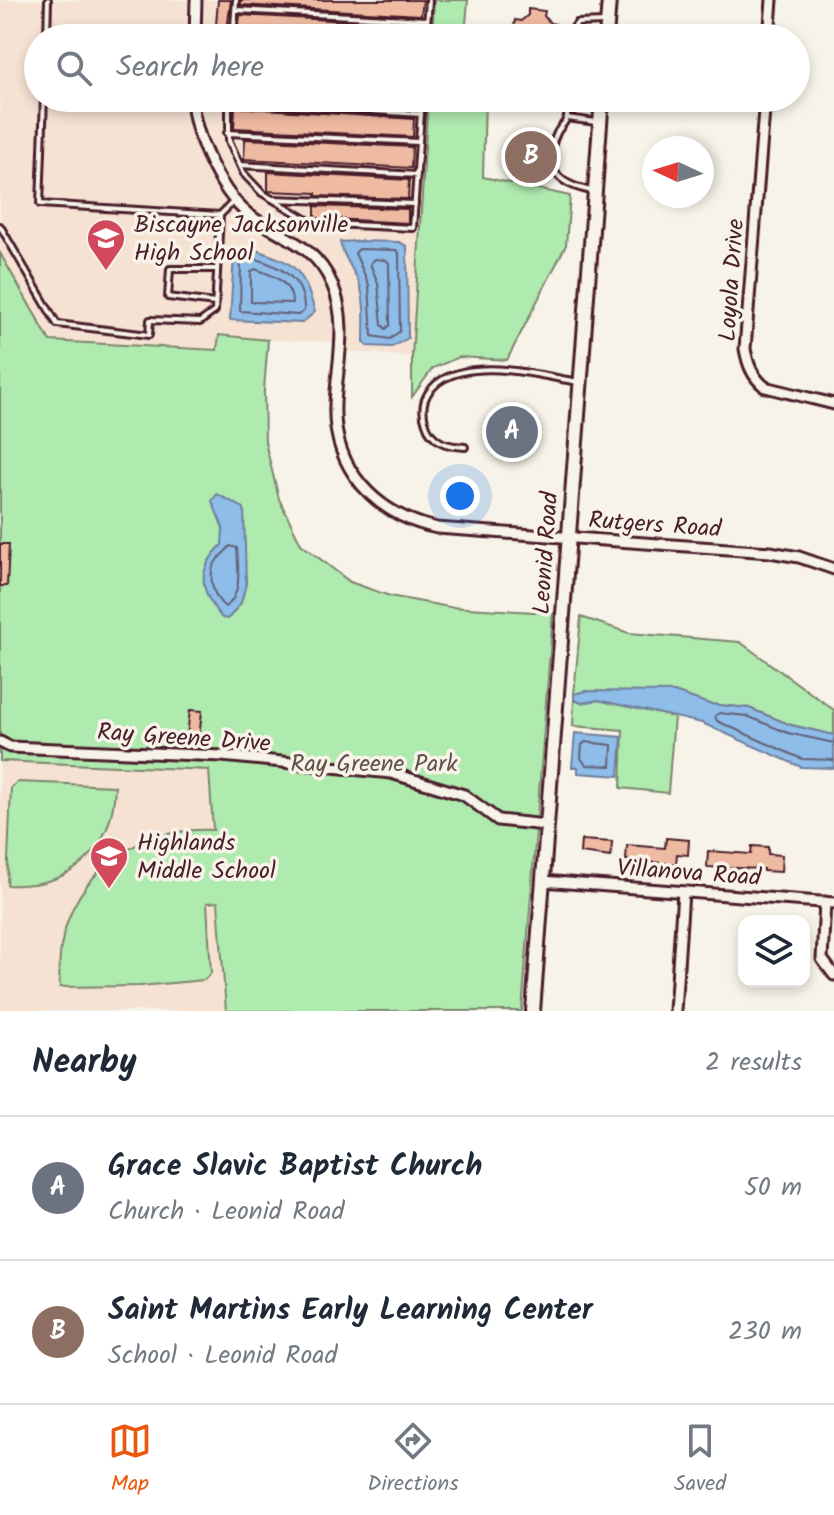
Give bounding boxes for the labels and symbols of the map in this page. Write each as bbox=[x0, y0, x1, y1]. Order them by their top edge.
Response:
pin: B bbox=[505, 127, 557, 187]
north arrow bbox=[642, 136, 714, 208]
place label: Biscayne Jacksonville High School bbox=[134, 206, 349, 273]
school or university icon: Biscayne Jacksonville High School bbox=[85, 217, 127, 272]
street label: Loyola Drive bbox=[709, 217, 756, 343]
pin: A bbox=[486, 402, 538, 462]
your location bbox=[440, 476, 480, 516]
street label: Leonid Road bbox=[523, 489, 570, 616]
street label: Rutgers Road bbox=[587, 501, 724, 550]
street label: Ray Greene Drive bbox=[96, 713, 272, 764]
park label: Ray Greene Park bbox=[290, 745, 458, 784]
place label: Highlands Middle School bbox=[137, 824, 276, 891]
school or university icon: Highlands Middle School bbox=[88, 835, 130, 890]
street label: Villanova Road bbox=[616, 849, 763, 898]

